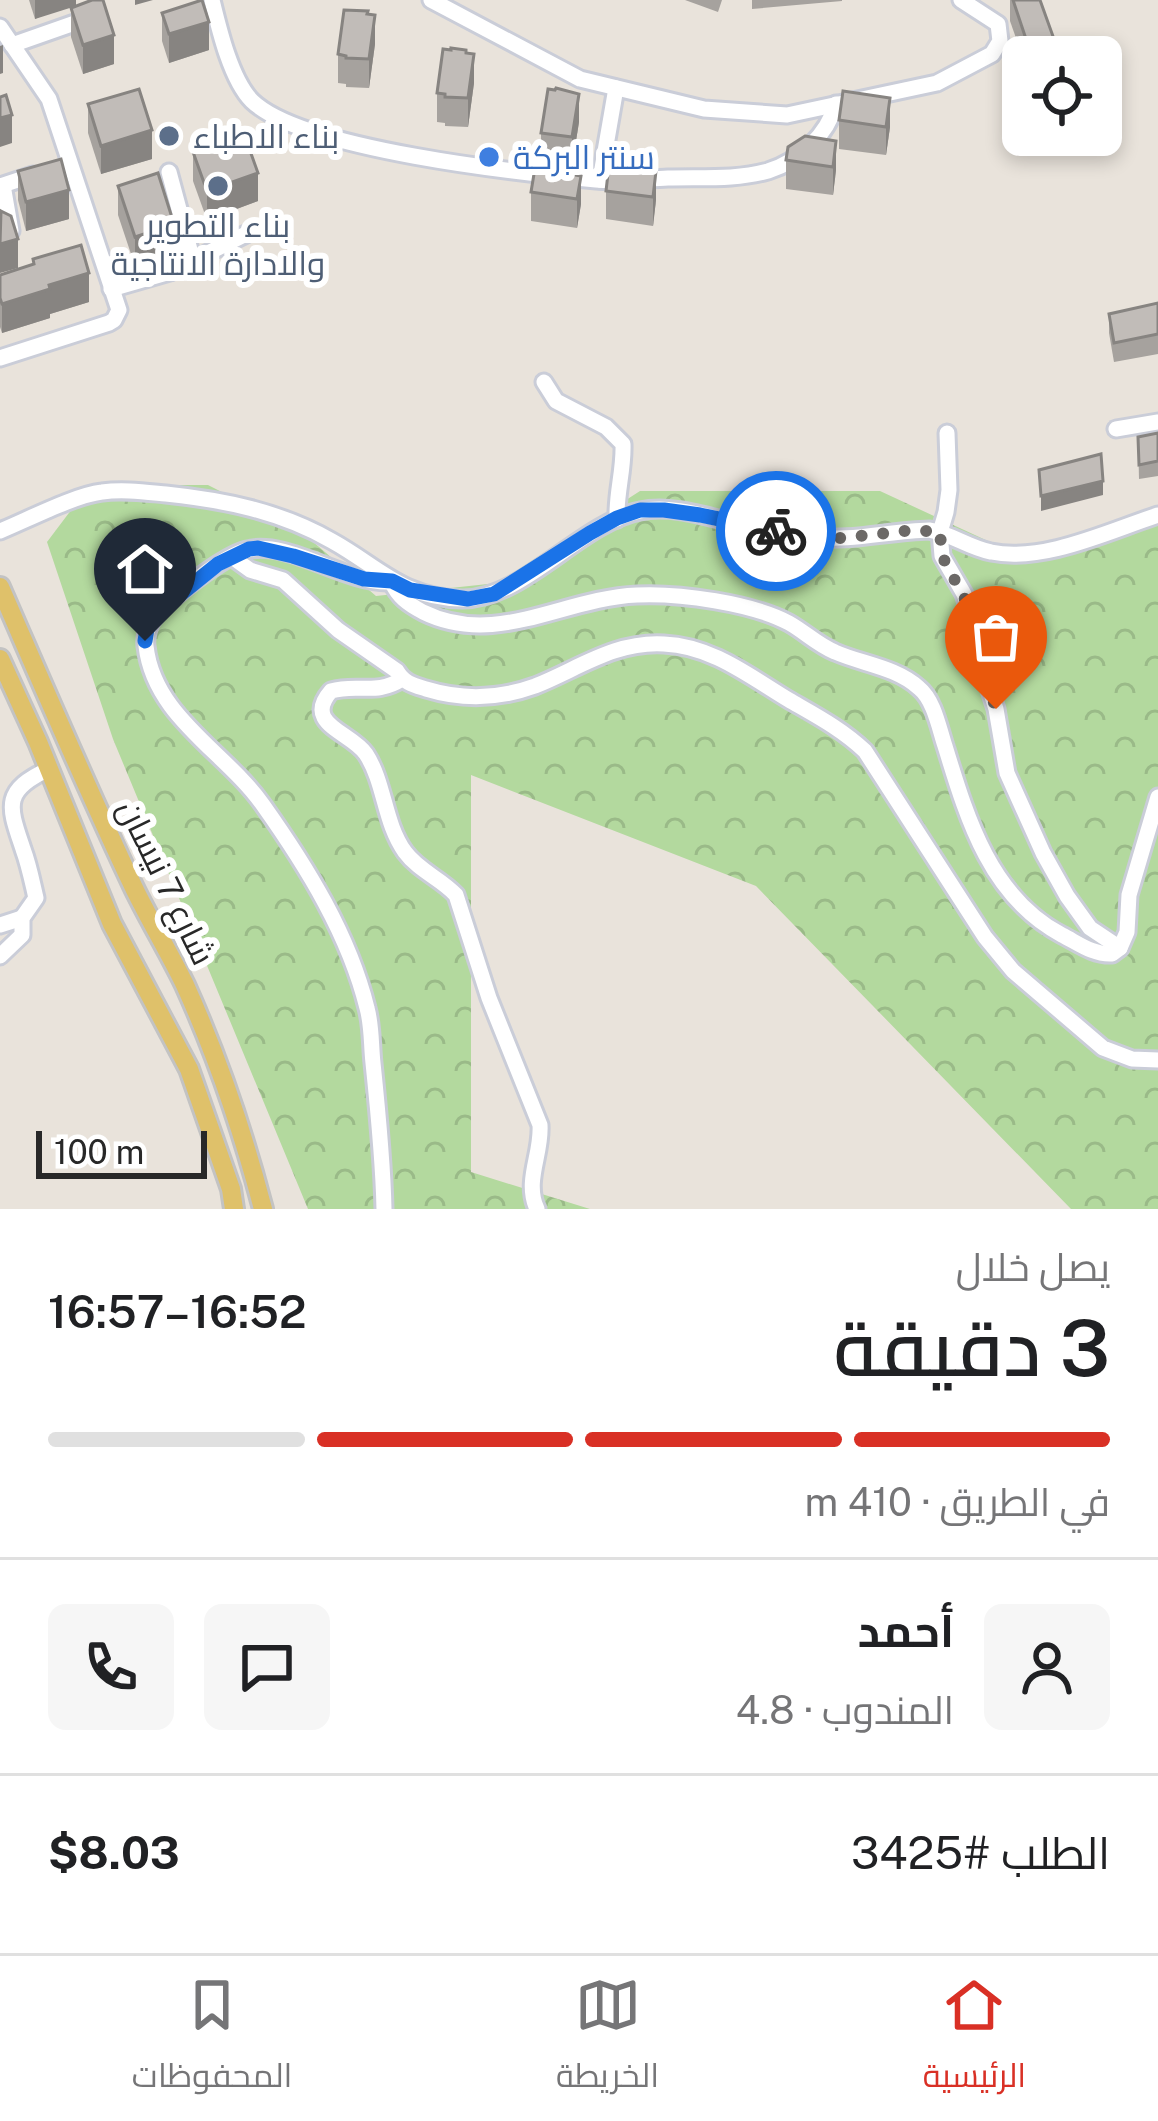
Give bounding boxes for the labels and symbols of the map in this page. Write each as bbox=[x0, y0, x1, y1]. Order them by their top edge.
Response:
place label: بناء الاطباء bbox=[193, 117, 339, 155]
marker: بناء الاطباء bbox=[156, 123, 182, 149]
place label: سنتر البركة bbox=[513, 138, 655, 177]
marker: سنتر البركة bbox=[476, 144, 502, 170]
marker: بناء التطوير والادارة الانتاجية bbox=[205, 173, 231, 199]
place label: بناء التطوير والادارة الانتاجية bbox=[111, 206, 325, 283]
courier bbox=[716, 471, 836, 591]
pin bbox=[94, 518, 196, 641]
pin bbox=[945, 586, 1047, 709]
street label: شارع 7 نيسان bbox=[107, 793, 223, 972]
scale bar bbox=[36, 1125, 207, 1178]

